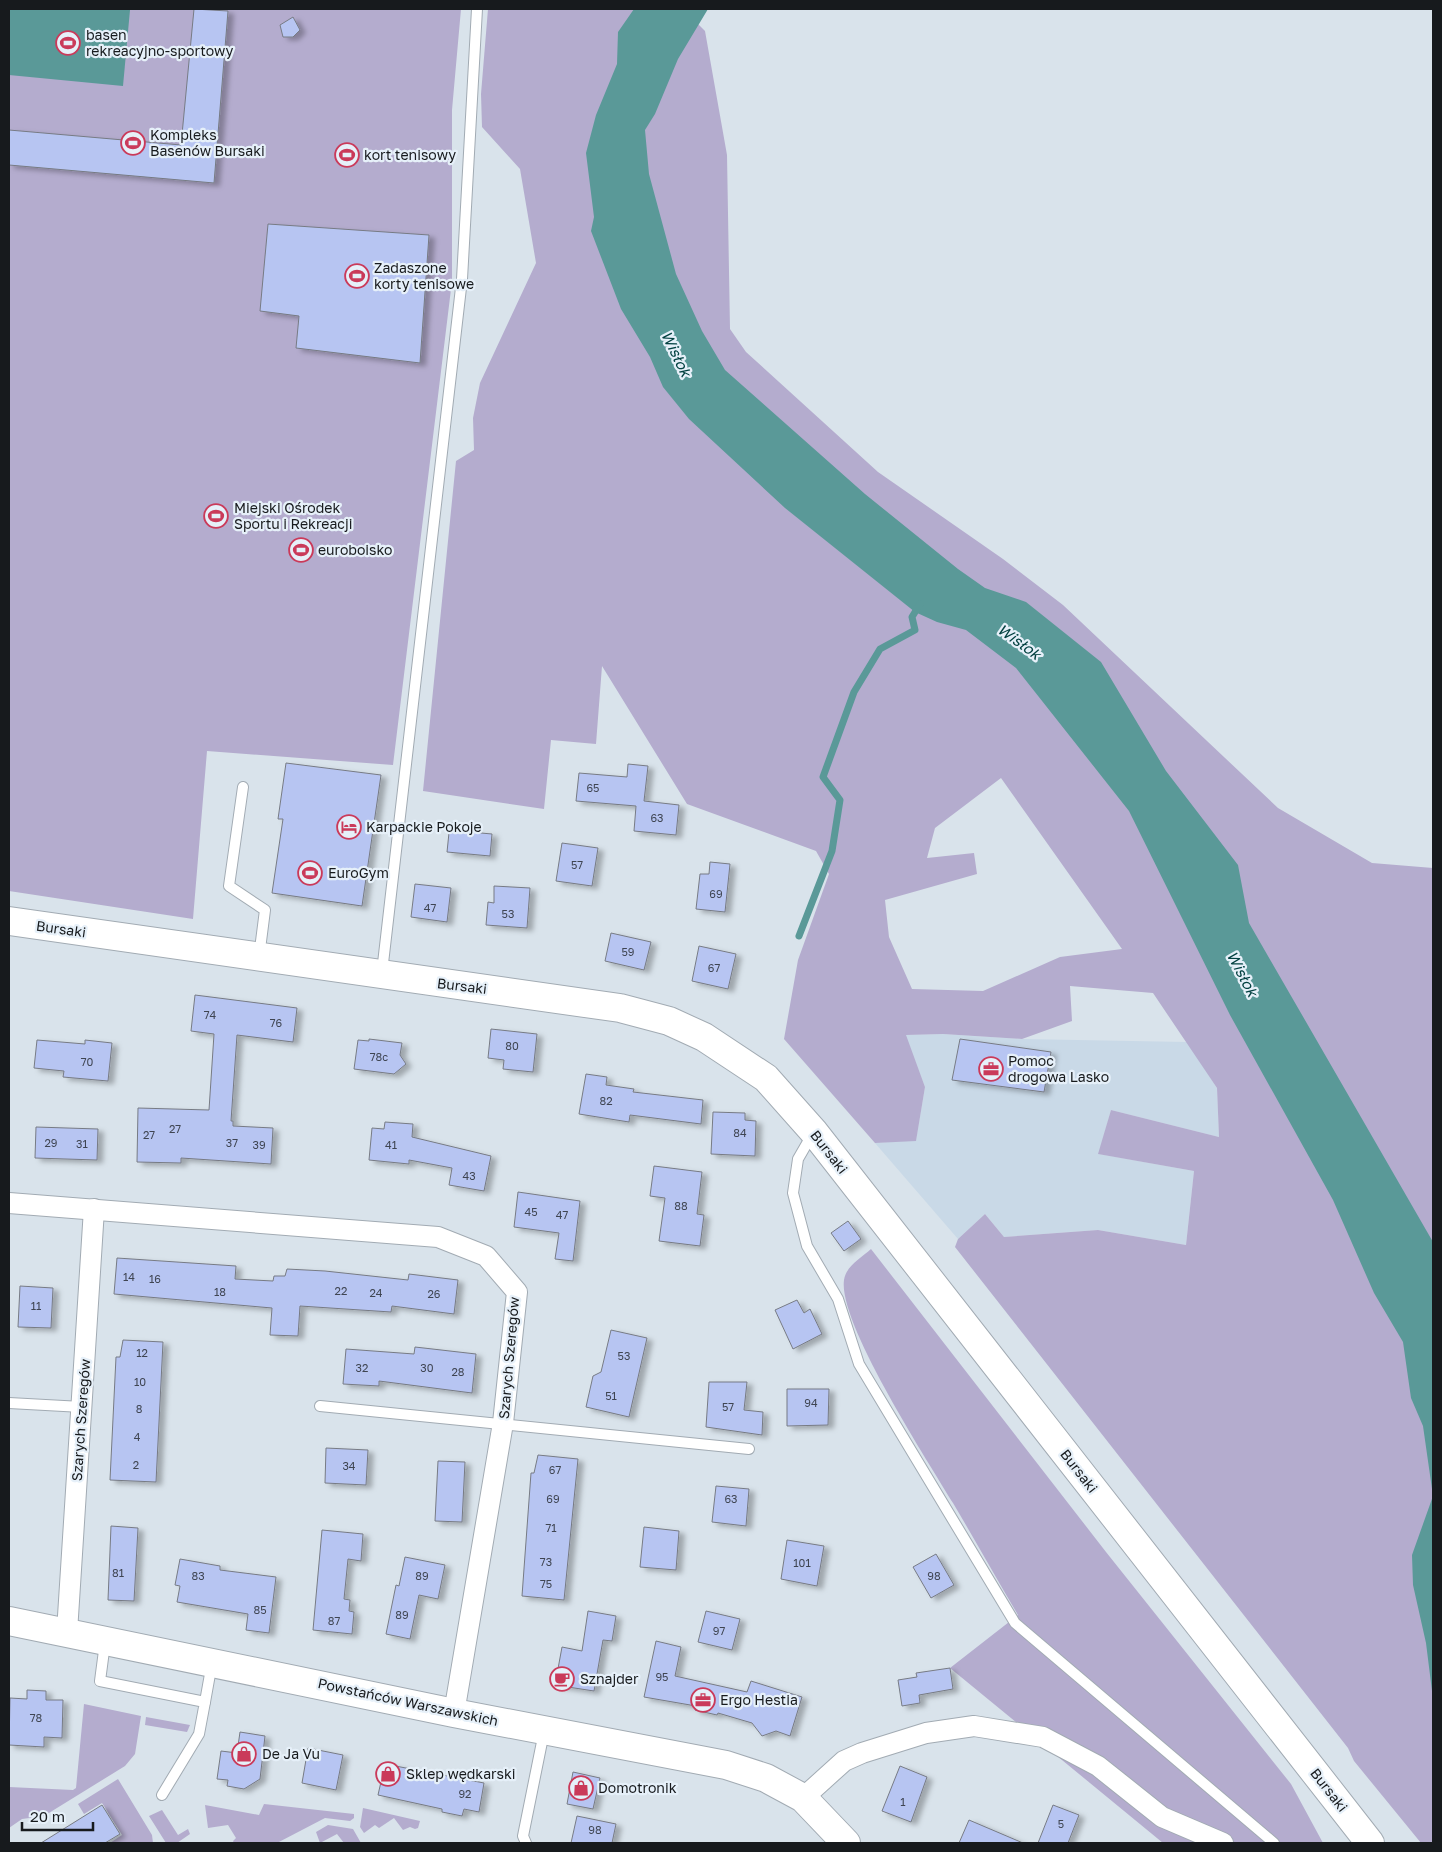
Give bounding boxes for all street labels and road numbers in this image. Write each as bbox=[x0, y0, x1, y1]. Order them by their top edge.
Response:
street label: Bursaki bbox=[35, 917, 87, 940]
street label: Bursaki bbox=[436, 974, 488, 997]
street label: Bursaki bbox=[807, 1127, 852, 1177]
street label: Szarych Szeregów bbox=[495, 1296, 522, 1420]
street label: Szarych Szeregów bbox=[68, 1358, 93, 1482]
street label: Bursaki bbox=[1057, 1446, 1102, 1496]
street label: Powstańców Warszawskich bbox=[316, 1674, 500, 1729]
street label: Bursaki bbox=[1307, 1765, 1352, 1815]

